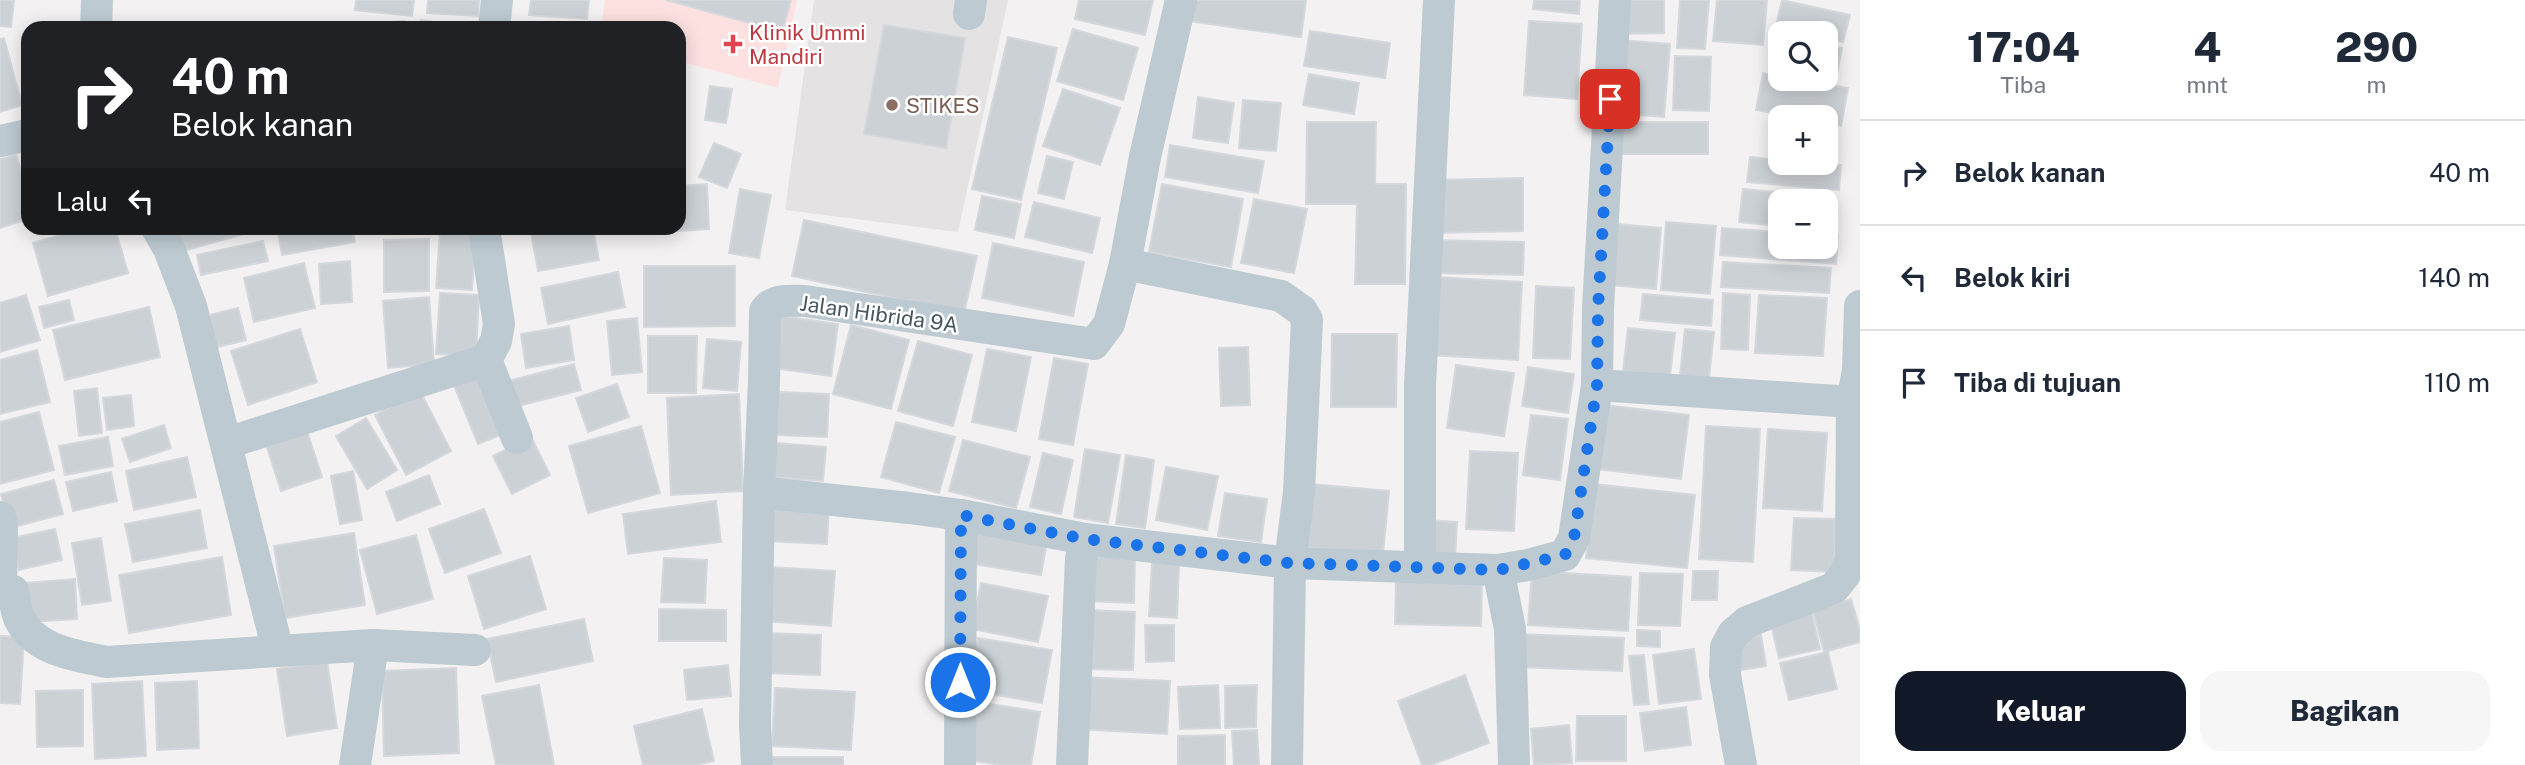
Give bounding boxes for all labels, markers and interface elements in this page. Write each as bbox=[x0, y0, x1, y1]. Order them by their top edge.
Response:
place label: Klinik Ummi Mandiri bbox=[749, 20, 866, 69]
map controls bbox=[1768, 21, 1838, 259]
button: search bbox=[1768, 21, 1838, 91]
text: 17:04 bbox=[1967, 22, 2080, 71]
text: 4 bbox=[2193, 22, 2221, 71]
text: 290 bbox=[2335, 22, 2418, 71]
marker: Klinik Ummi Mandiri bbox=[723, 34, 743, 54]
text: 40 m bbox=[171, 47, 290, 105]
icon: right bbox=[56, 49, 147, 140]
pin bbox=[1580, 69, 1640, 129]
text: Tiba bbox=[2000, 71, 2046, 98]
text: mnt bbox=[2187, 71, 2228, 98]
text: m bbox=[2367, 71, 2387, 98]
icon: arrive bbox=[1591, 80, 1629, 118]
place label: STIKES bbox=[906, 93, 980, 118]
marker: STIKES bbox=[884, 97, 900, 113]
button: + bbox=[1768, 105, 1838, 175]
text: Belok kanan bbox=[171, 106, 353, 143]
icon: right bbox=[1895, 154, 1933, 192]
text: Belok kanan bbox=[1954, 157, 2105, 188]
text: 40 m bbox=[2429, 157, 2490, 188]
icon: left bbox=[122, 182, 160, 220]
text: Lalu bbox=[56, 186, 108, 217]
button: − bbox=[1768, 189, 1838, 259]
icon: left bbox=[1895, 259, 1933, 297]
text: Belok kiri bbox=[1954, 262, 2070, 293]
text: 140 m bbox=[2418, 262, 2490, 293]
street label: Jalan Hibrida 9A bbox=[798, 291, 960, 337]
icon: arrive bbox=[1895, 364, 1933, 402]
text: Tiba di tujuan bbox=[1954, 367, 2121, 398]
text: 110 m bbox=[2424, 367, 2490, 398]
position arrow bbox=[923, 645, 997, 719]
button: Keluar bbox=[1895, 671, 2186, 751]
button: Bagikan bbox=[2200, 671, 2490, 751]

